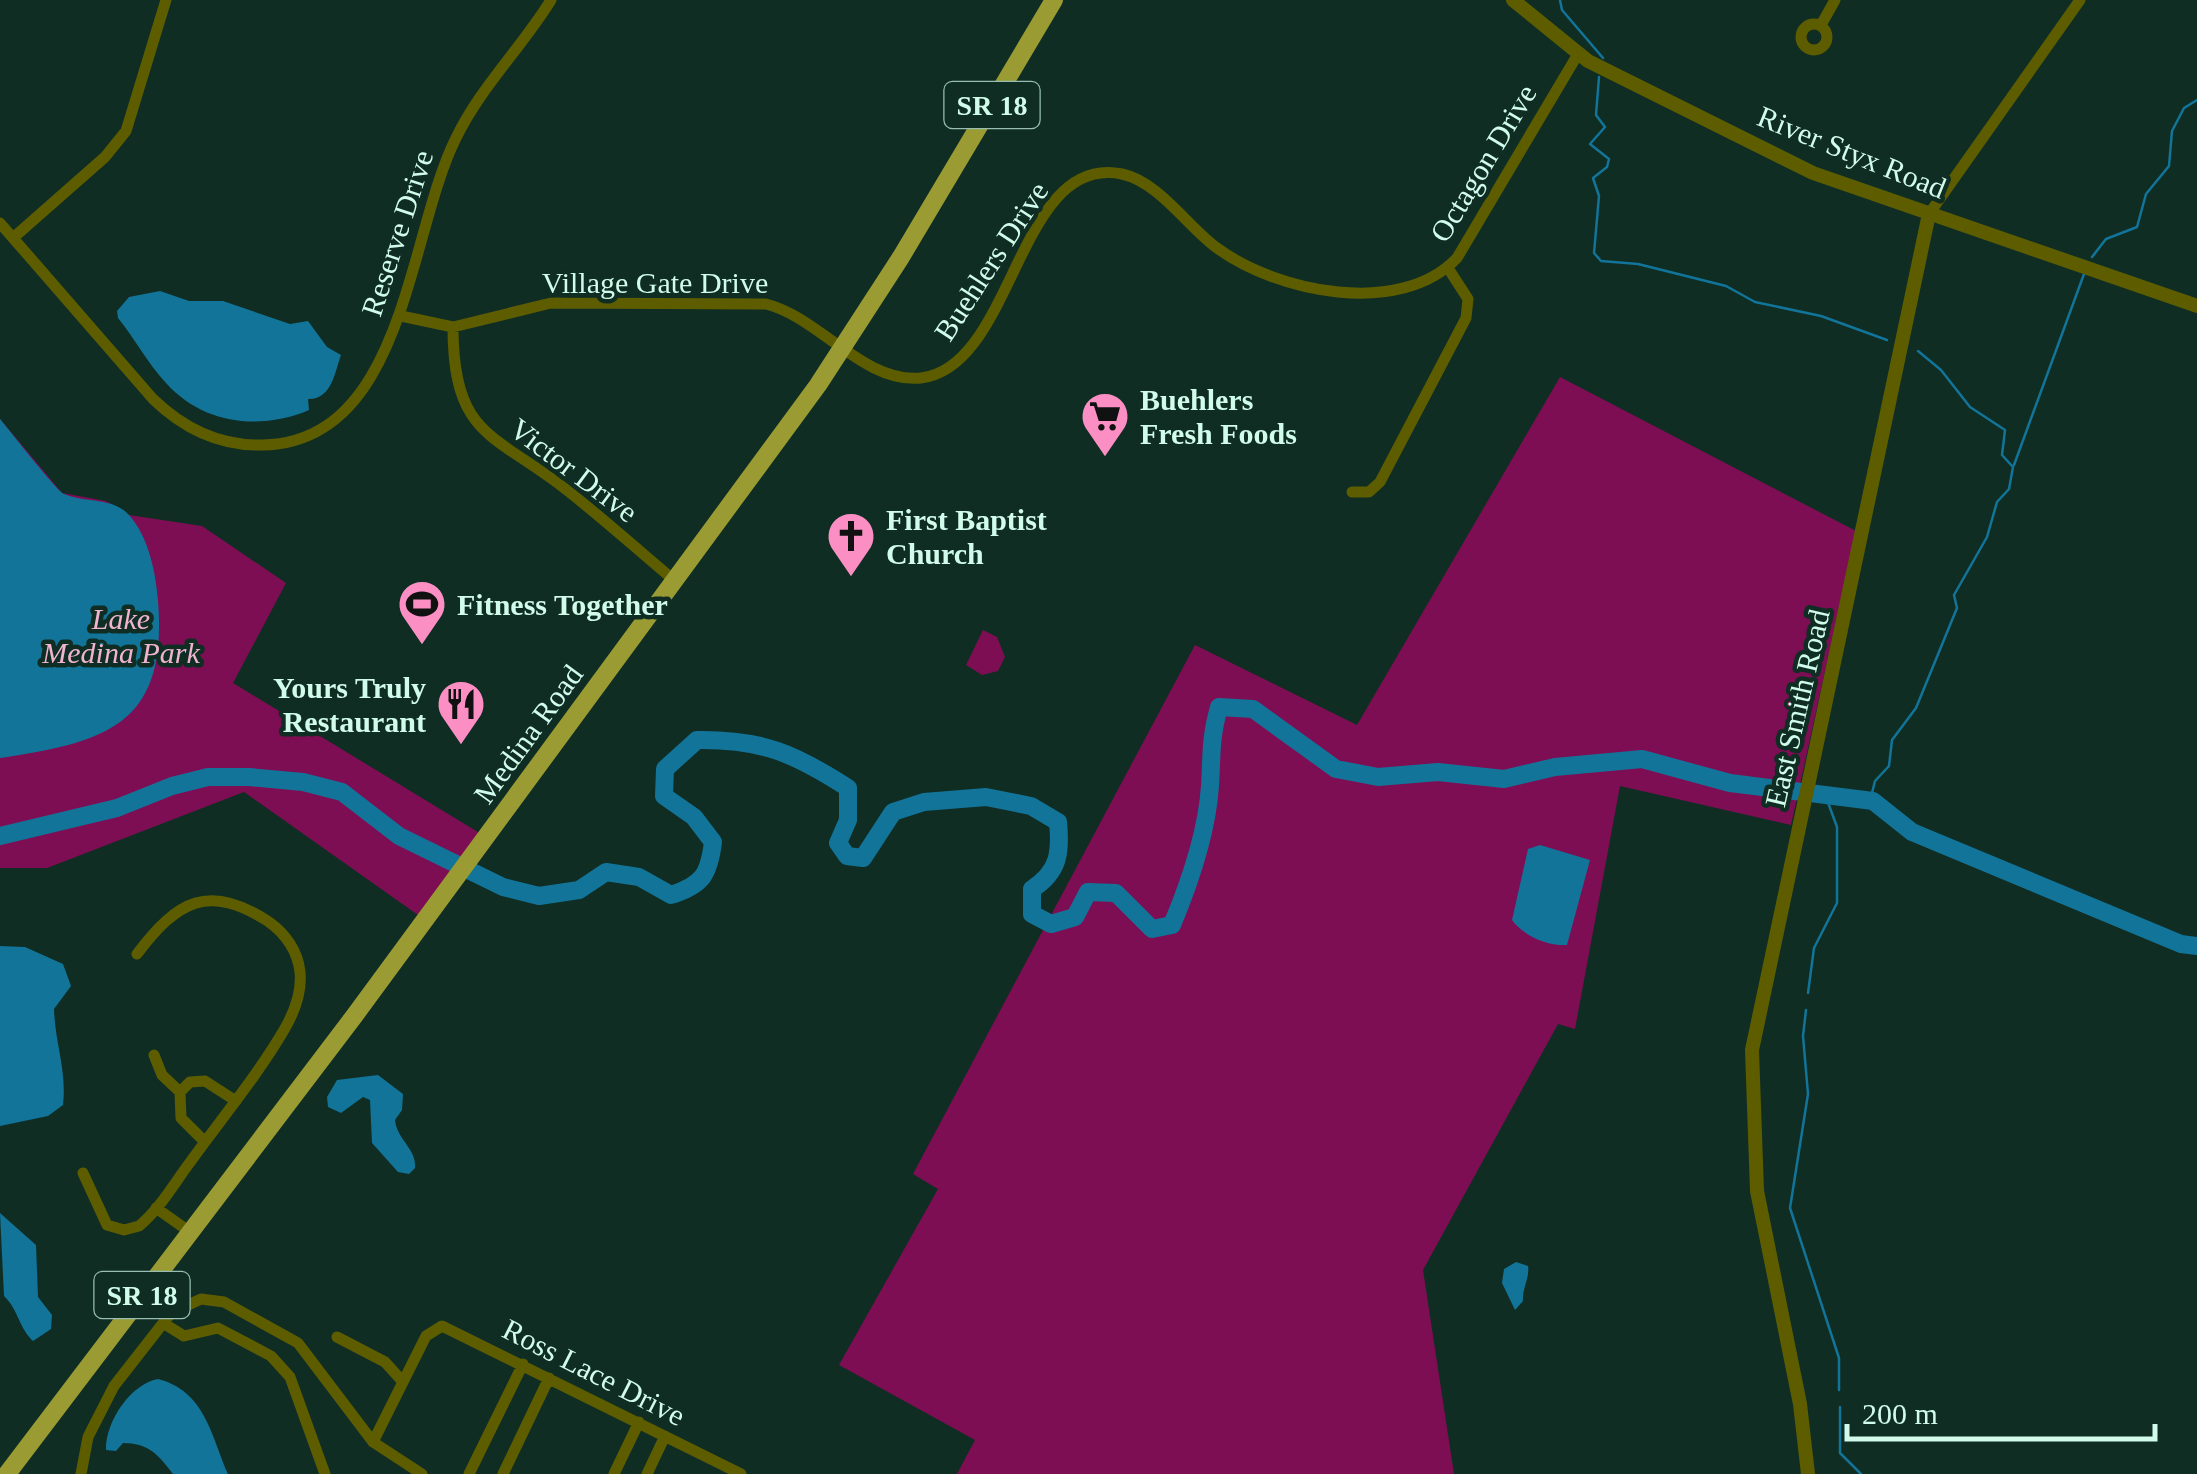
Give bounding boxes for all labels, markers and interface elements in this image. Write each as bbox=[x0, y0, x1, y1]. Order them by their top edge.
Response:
street label: Octagon Drive bbox=[1423, 78, 1543, 248]
road number: SR 18 bbox=[944, 82, 1040, 128]
street label: River Styx Road bbox=[1753, 99, 1951, 205]
street label: Reserve Drive bbox=[355, 146, 439, 320]
street label: Buehlers Drive bbox=[927, 176, 1055, 346]
street label: Village Gate Drive bbox=[542, 266, 768, 299]
place label: Buehlers Fresh Foods bbox=[1140, 383, 1297, 450]
supermarket icon: Buehlers Fresh Foods bbox=[1079, 390, 1131, 458]
street label: Victor Drive bbox=[504, 411, 644, 529]
place label: First Baptist Church bbox=[886, 503, 1047, 570]
church icon: First Baptist Church bbox=[825, 510, 877, 578]
sports icon: Fitness Together bbox=[396, 578, 448, 646]
place label: Fitness Together bbox=[457, 588, 668, 621]
park label: Lake Medina Park bbox=[41, 602, 200, 669]
street label: East Smith Road bbox=[1758, 606, 1836, 810]
street label: Medina Road bbox=[467, 659, 589, 809]
place label: Yours Truly Restaurant bbox=[273, 671, 426, 738]
restaurant icon: Yours Truly Restaurant bbox=[435, 678, 487, 746]
road number: SR 18 bbox=[94, 1272, 190, 1318]
street label: Ross Lace Drive bbox=[497, 1312, 691, 1432]
scale bar bbox=[1847, 1379, 2154, 1441]
text: 200 m bbox=[1862, 1397, 1938, 1430]

